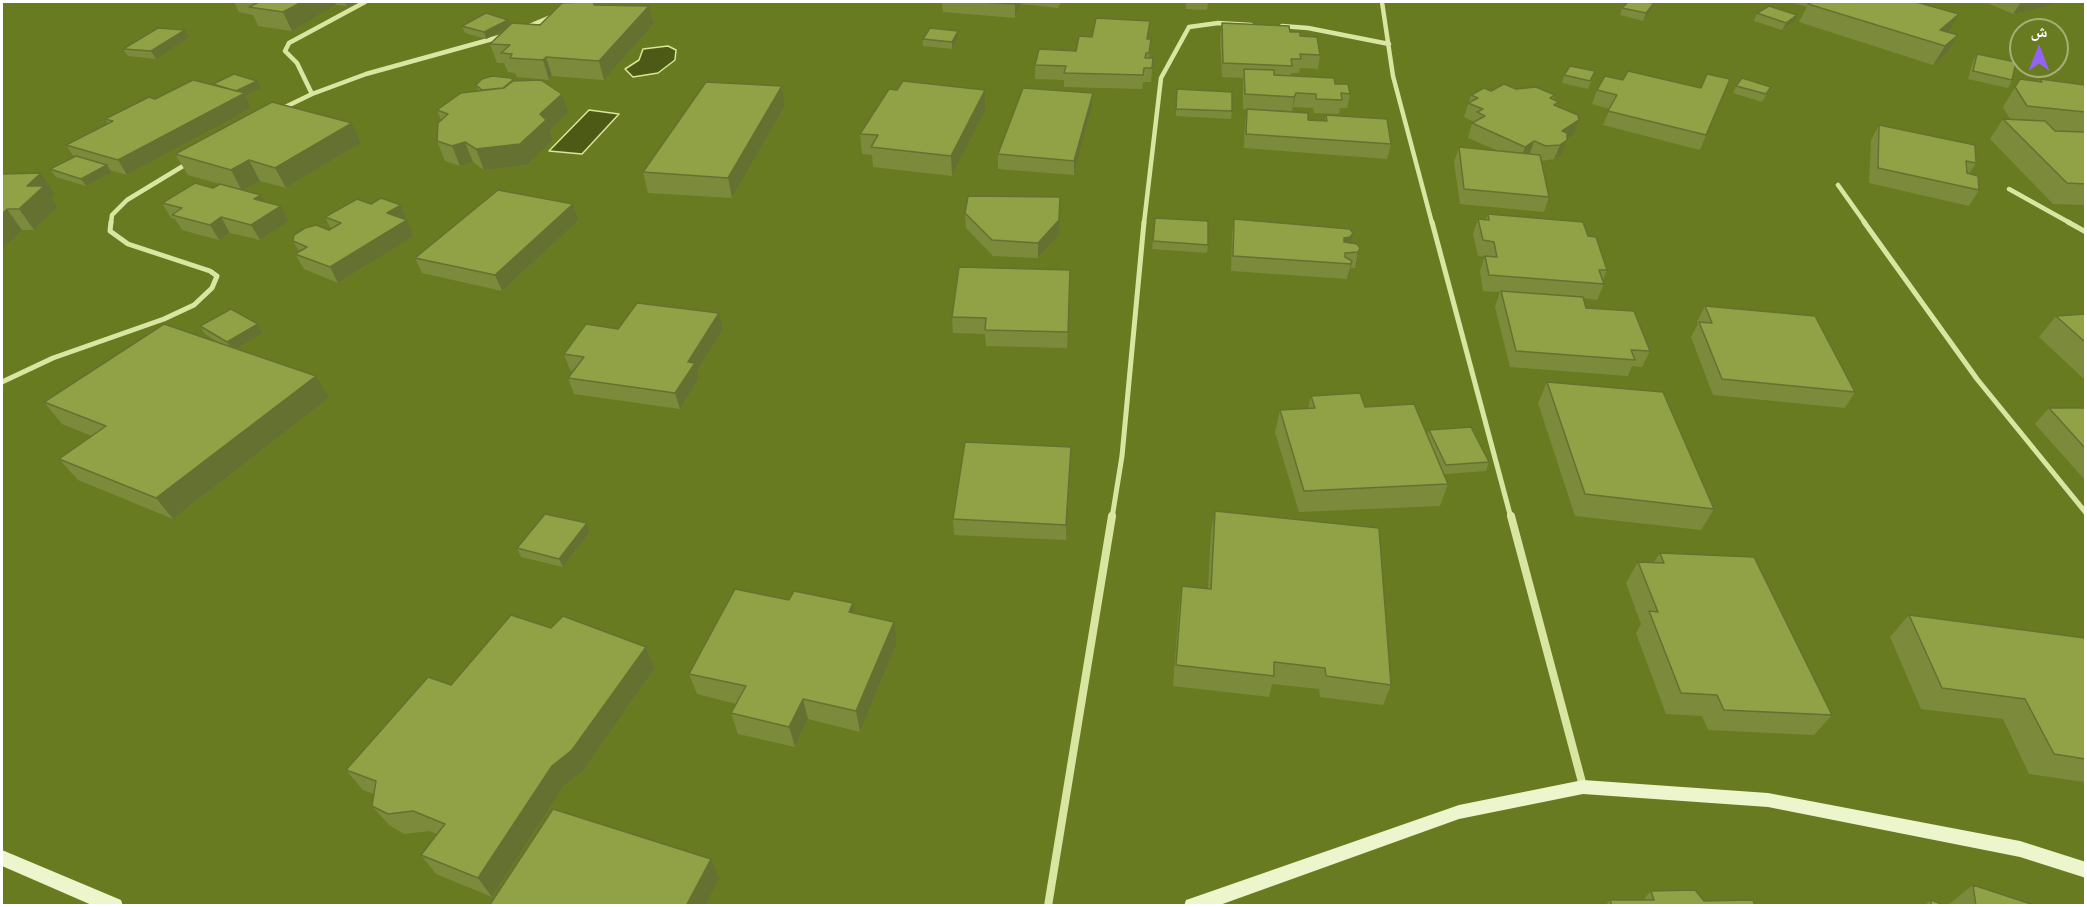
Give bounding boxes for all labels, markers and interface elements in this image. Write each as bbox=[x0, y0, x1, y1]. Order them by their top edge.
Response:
north arrow bbox=[2009, 18, 2069, 78]
text: ش bbox=[2031, 24, 2047, 40]

